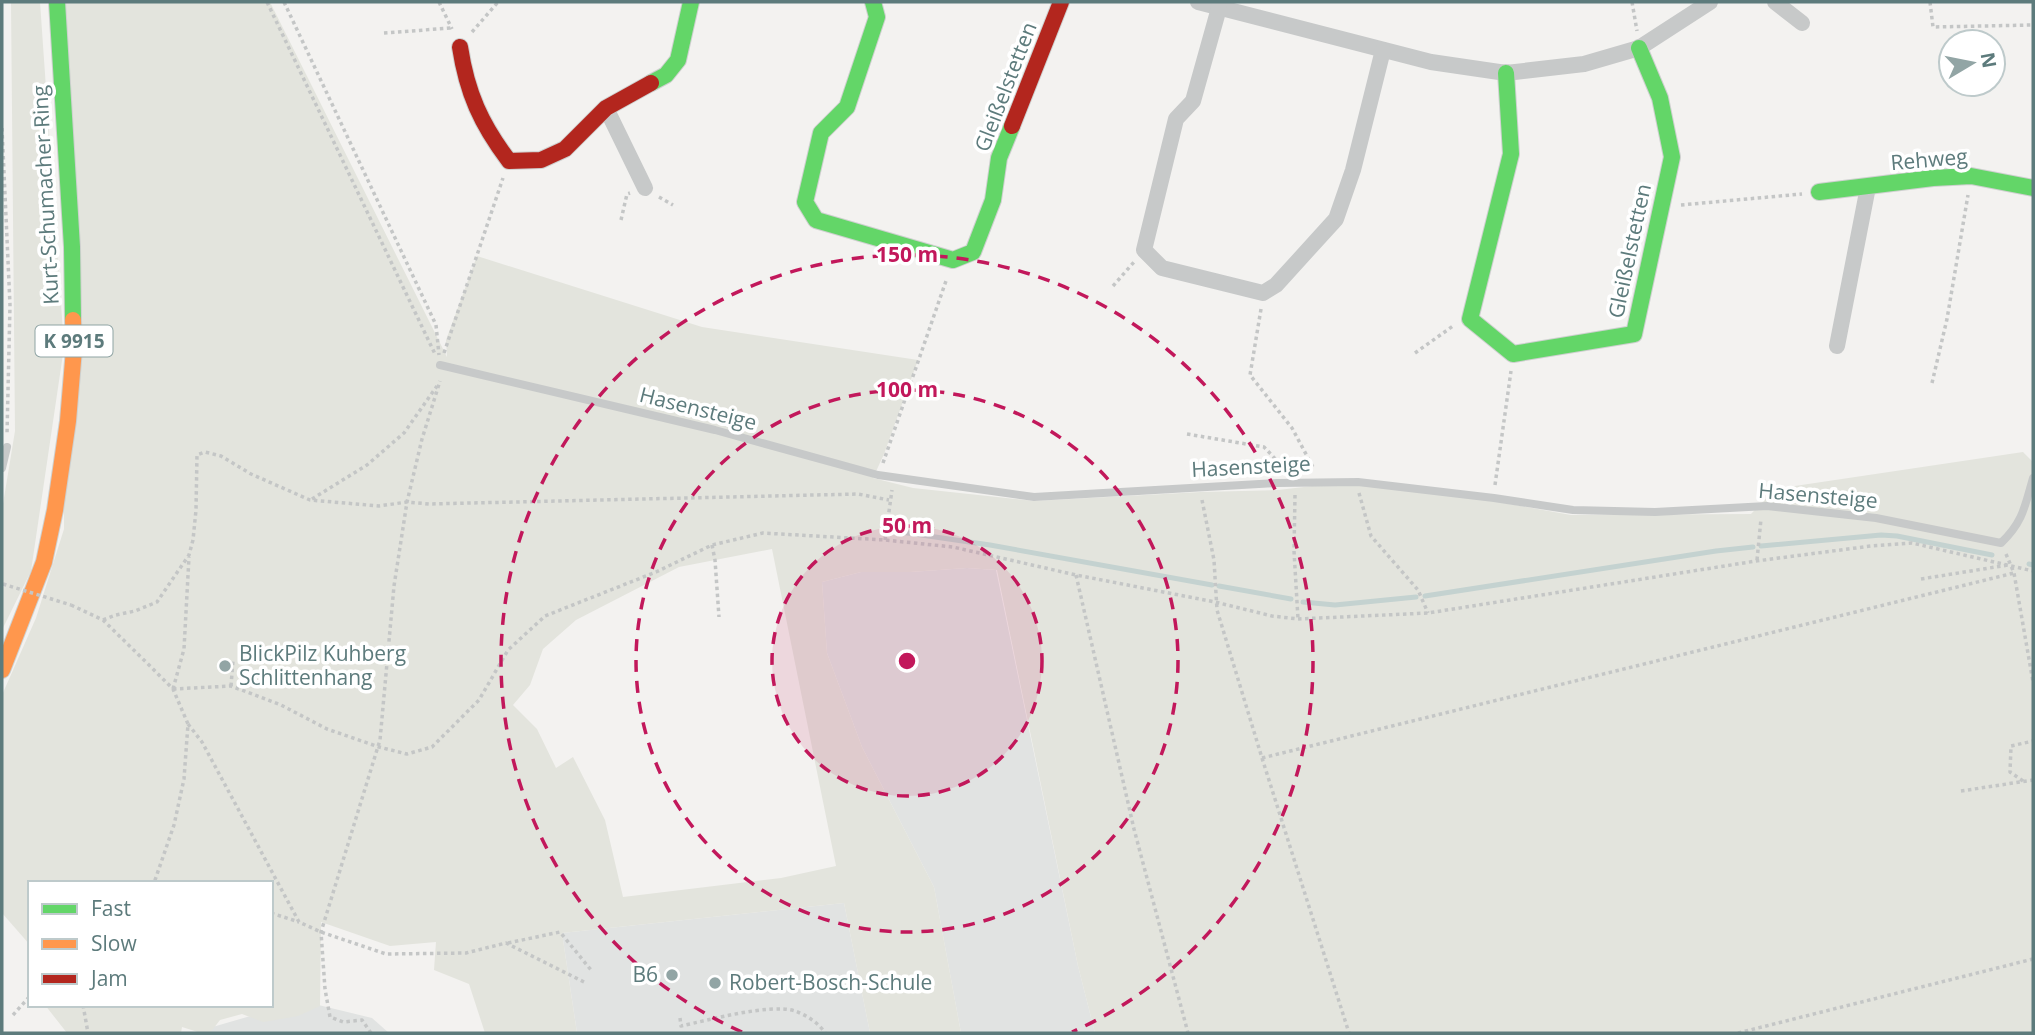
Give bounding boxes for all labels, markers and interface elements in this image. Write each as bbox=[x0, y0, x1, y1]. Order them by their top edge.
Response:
street label: Gleißelstetten bbox=[967, 18, 1043, 155]
north arrow bbox=[1937, 28, 2007, 98]
text: N bbox=[1975, 50, 2003, 70]
street label: Kurt-Schumacher-Ring bbox=[25, 85, 65, 305]
street label: Rehweg bbox=[1889, 142, 1969, 176]
street label: Gleißelstetten bbox=[1601, 181, 1657, 321]
text: 150 m bbox=[876, 240, 938, 268]
road number: K 9915 bbox=[36, 326, 112, 356]
text: 100 m bbox=[876, 375, 938, 403]
street label: Hasensteige bbox=[637, 380, 760, 436]
street label: Hasensteige bbox=[1190, 449, 1311, 483]
street label: Hasensteige bbox=[1757, 476, 1879, 514]
text: 50 m bbox=[882, 511, 932, 539]
place label: BlickPilz Kuhberg Schlittenhang bbox=[239, 639, 406, 691]
centre of rings bbox=[895, 649, 919, 673]
marker: BlickPilz Kuhberg Schlittenhang bbox=[217, 658, 233, 674]
legend bbox=[28, 881, 273, 1007]
text: Fast bbox=[91, 894, 131, 922]
text: Slow bbox=[91, 929, 137, 957]
place label: B6 bbox=[632, 960, 658, 988]
text: Jam bbox=[89, 964, 128, 992]
marker: B6 bbox=[664, 967, 680, 983]
place label: Robert-Bosch-Schule bbox=[729, 968, 932, 996]
marker: Robert-Bosch-Schule bbox=[707, 975, 723, 991]

